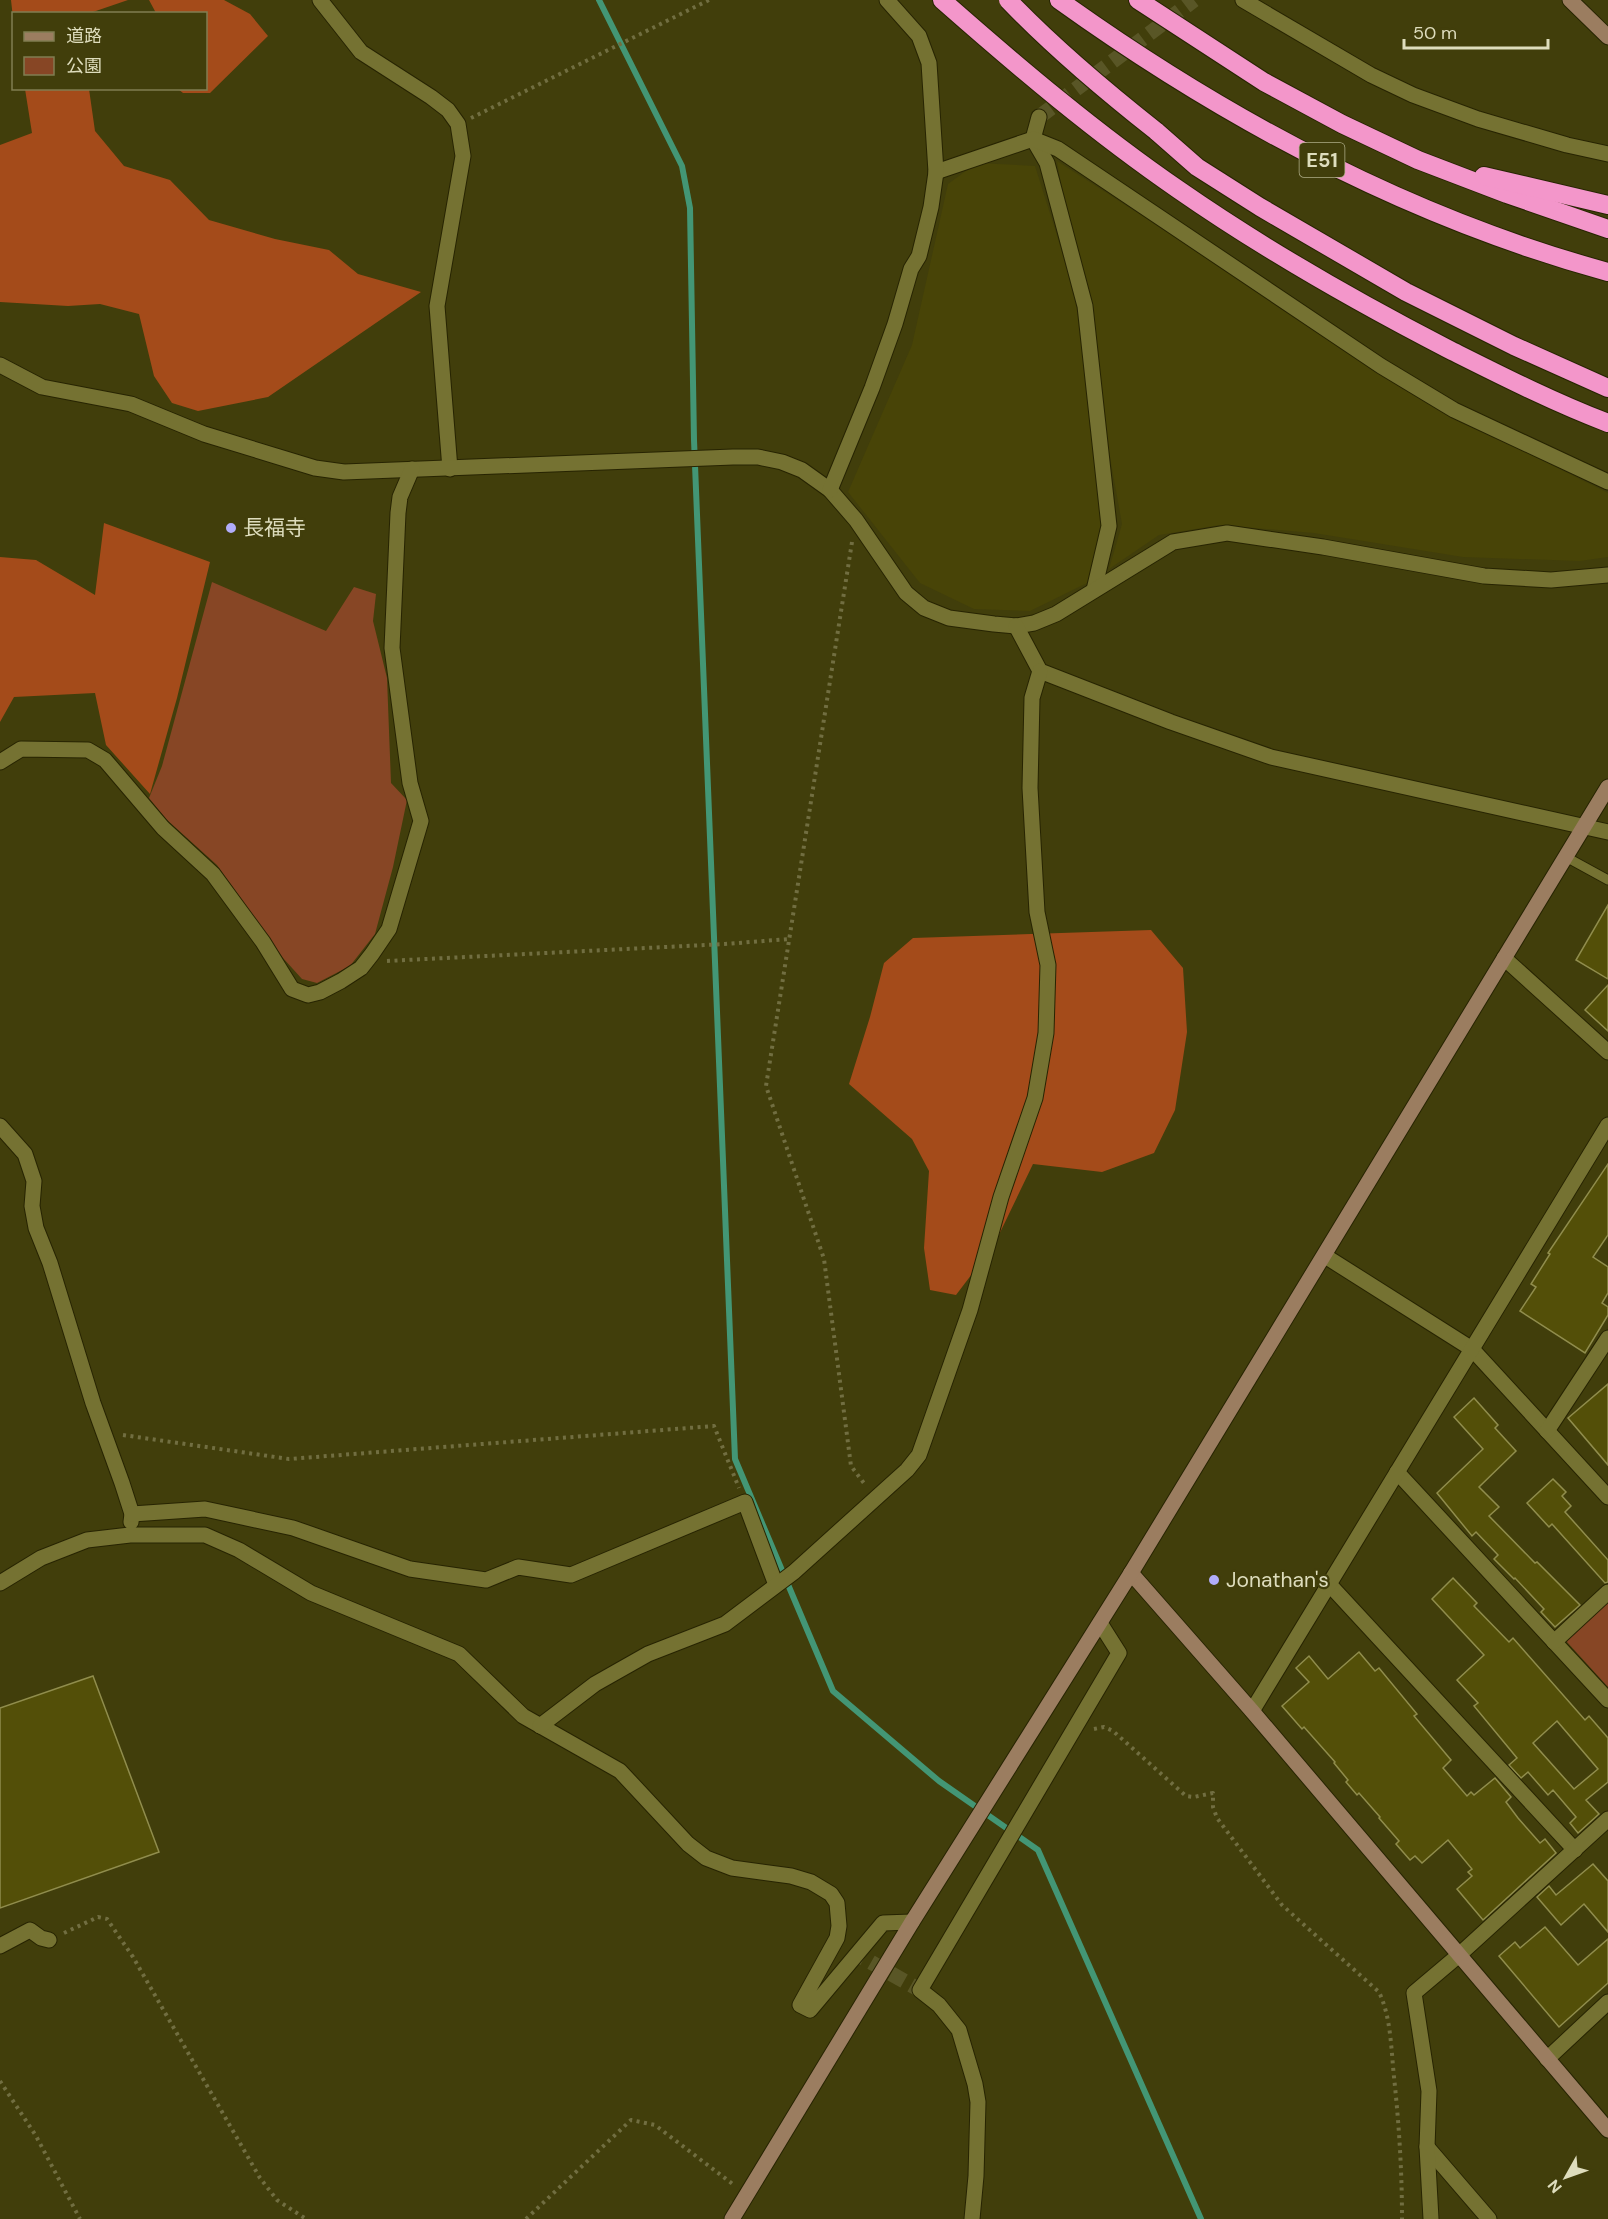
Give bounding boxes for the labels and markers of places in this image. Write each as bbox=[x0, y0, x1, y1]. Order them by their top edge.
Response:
place label: 長福寺 bbox=[243, 514, 306, 542]
marker: 長福寺 bbox=[224, 521, 238, 535]
place label: Jonathan's bbox=[1226, 1566, 1329, 1594]
marker: Jonathan's bbox=[1207, 1573, 1221, 1587]

